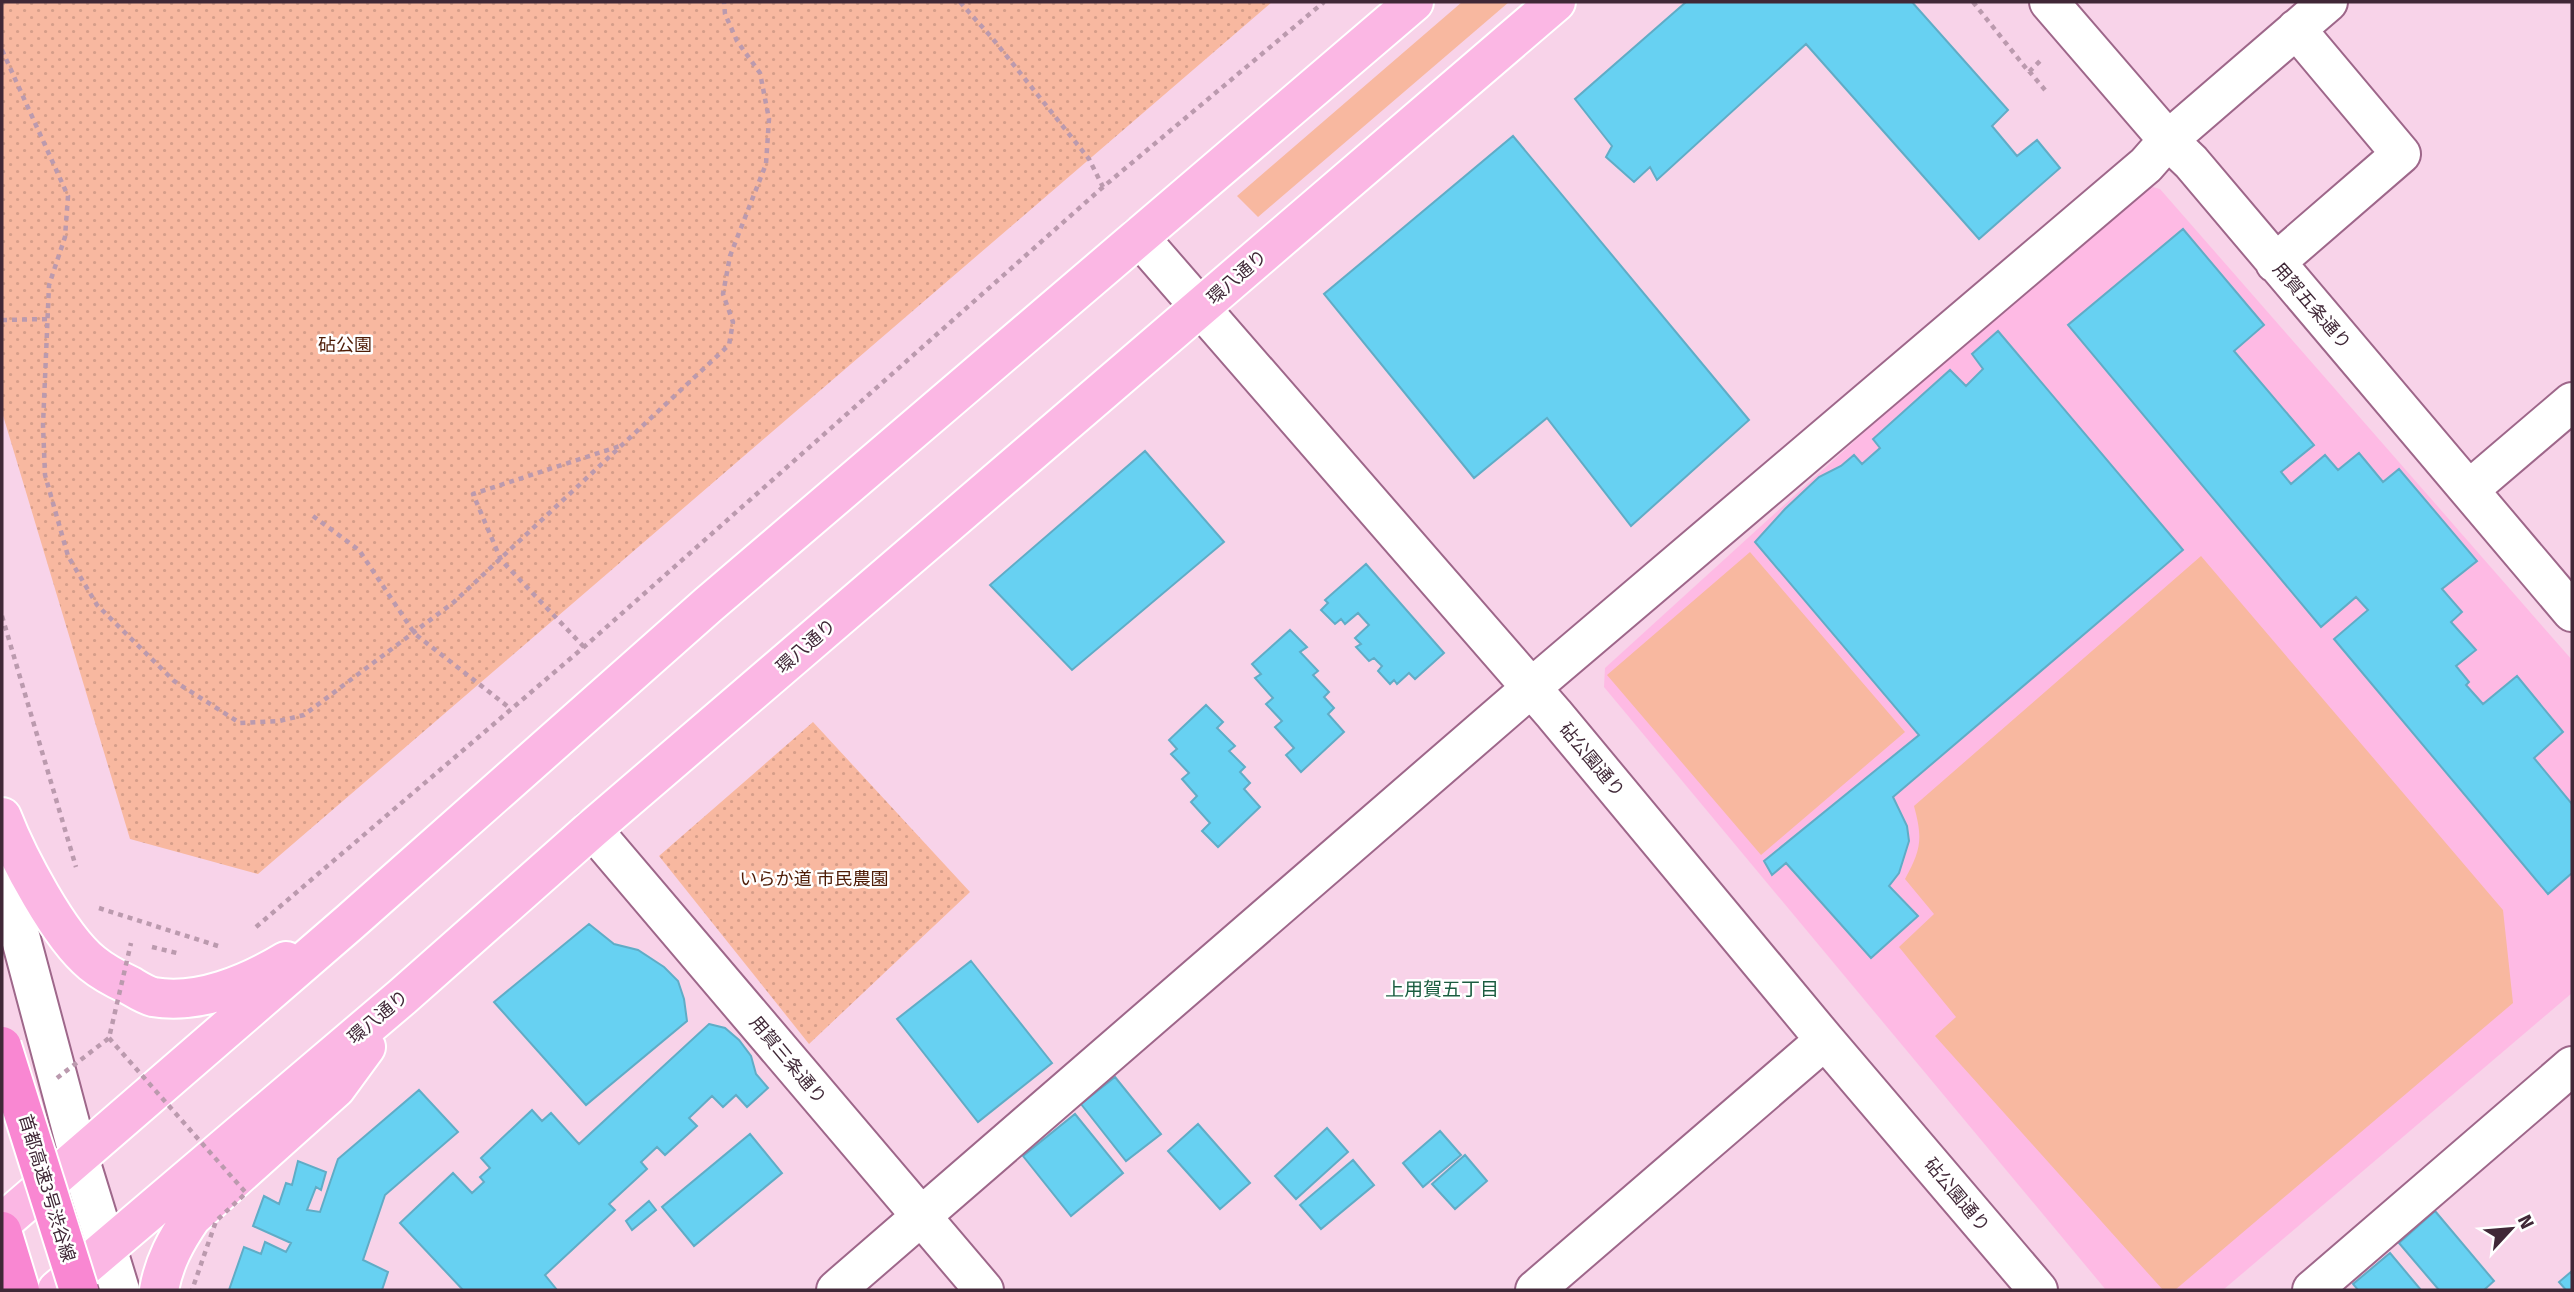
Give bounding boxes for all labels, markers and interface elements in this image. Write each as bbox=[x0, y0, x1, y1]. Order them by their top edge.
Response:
street label: 環八通り bbox=[1203, 245, 1271, 309]
street label: 用賀五条通り bbox=[2268, 258, 2356, 354]
park label: 砧公園 bbox=[318, 334, 372, 356]
street label: 環八通り bbox=[772, 614, 840, 678]
street label: 砧公園通り bbox=[1555, 718, 1629, 802]
park label: いらか道 市民農園 bbox=[740, 868, 888, 890]
district label: 上用賀五丁目 bbox=[1385, 978, 1499, 1001]
street label: 環八通り bbox=[343, 985, 413, 1049]
street label: 用賀三条通り bbox=[745, 1012, 831, 1108]
street label: 首都高速3号渋谷線 bbox=[14, 1112, 80, 1264]
street label: 砧公園通り bbox=[1920, 1153, 1994, 1237]
north arrow bbox=[2476, 1194, 2546, 1264]
text: N bbox=[2513, 1211, 2539, 1232]

